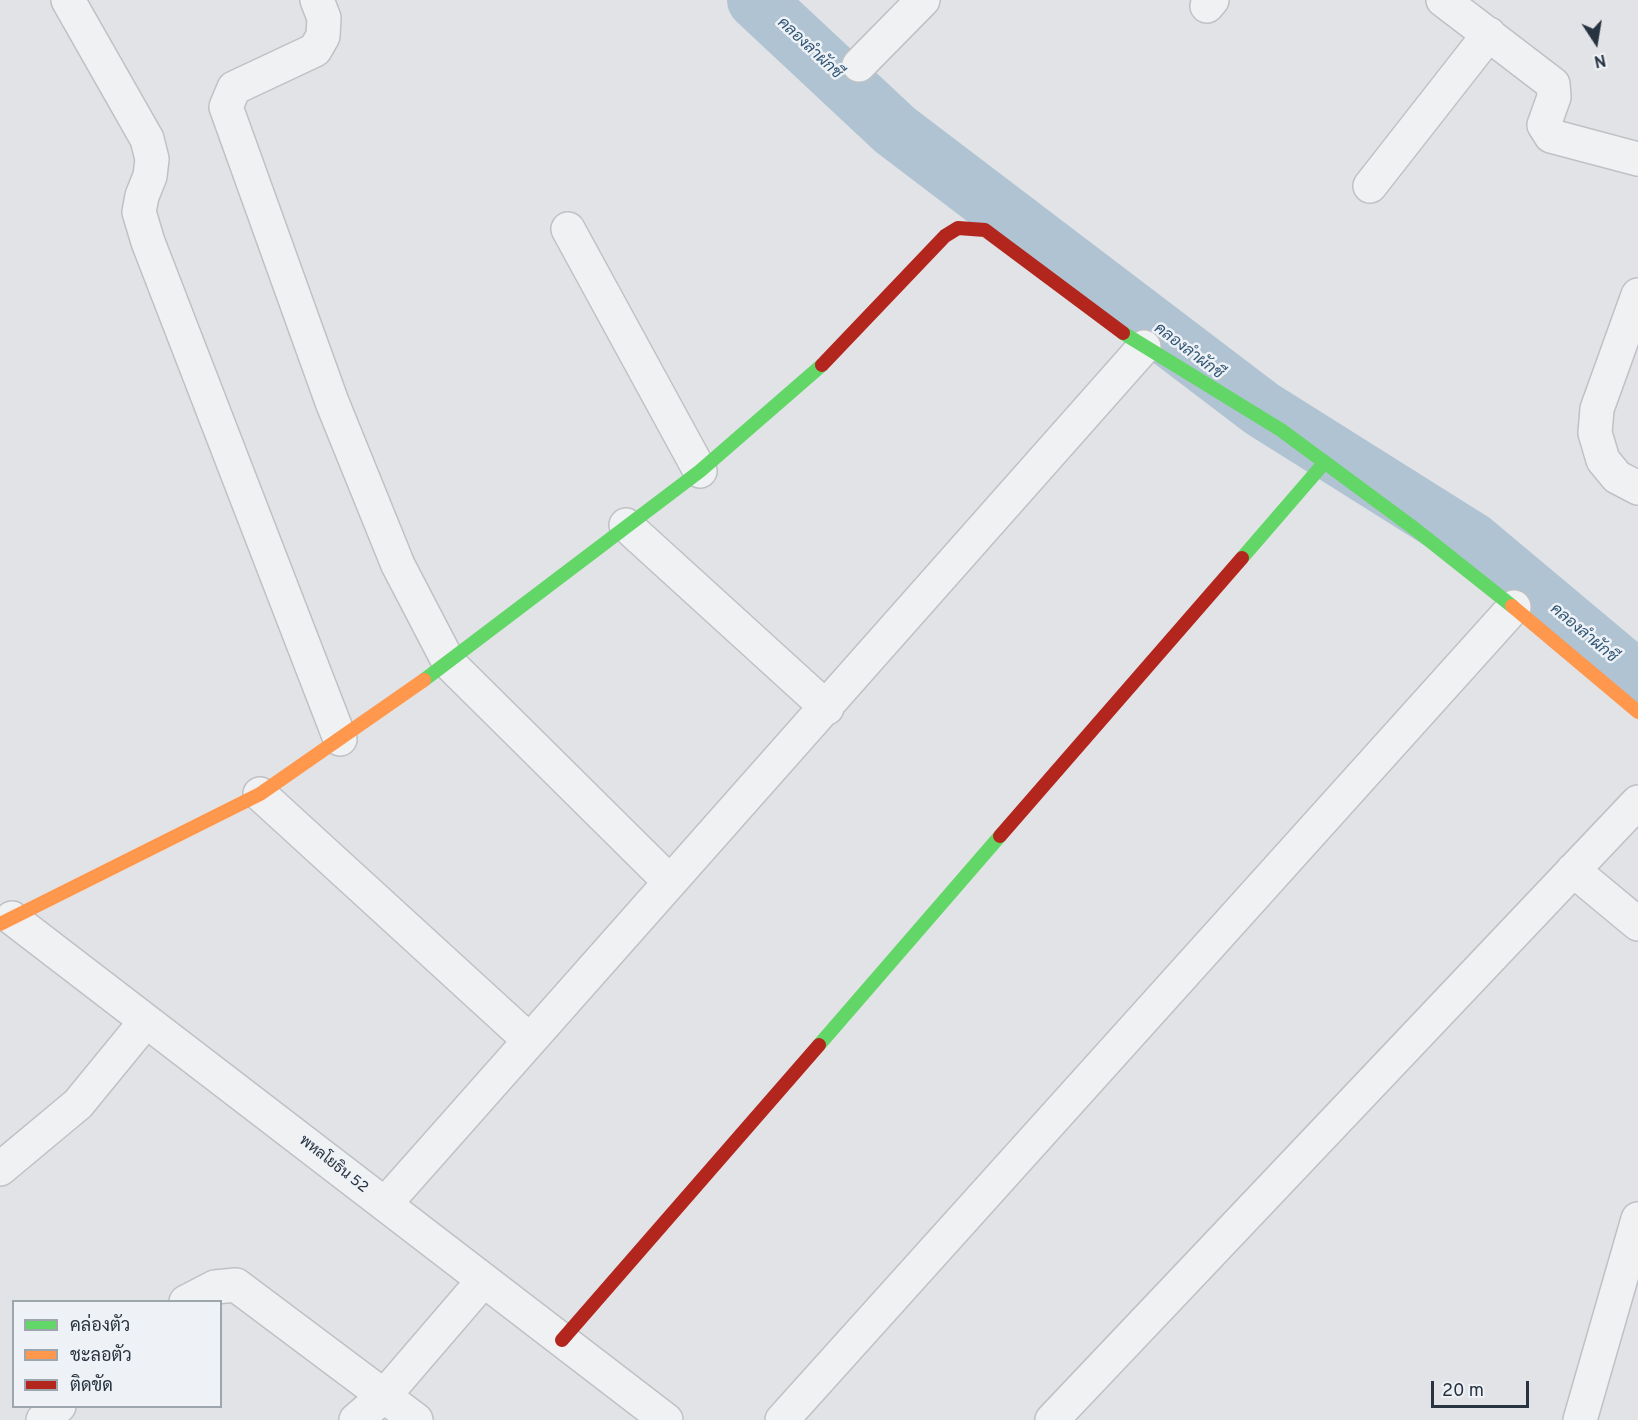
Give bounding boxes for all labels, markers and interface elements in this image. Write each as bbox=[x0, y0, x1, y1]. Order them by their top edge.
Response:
north arrow bbox=[1566, 12, 1626, 72]
water label: คลองลำผักชี bbox=[773, 14, 845, 84]
text: N bbox=[1592, 49, 1607, 71]
water label: คลองลำผักชี bbox=[1150, 320, 1226, 384]
water label: คลองลำผักชี bbox=[1546, 600, 1620, 668]
street label: พหลโยธิน 52 bbox=[295, 1132, 371, 1198]
legend bbox=[12, 1300, 222, 1408]
text: คล่องตัว bbox=[70, 1315, 130, 1338]
text: ชะลอตัว bbox=[70, 1345, 132, 1368]
scale bar bbox=[1434, 1369, 1532, 1407]
text: ติดขัด bbox=[70, 1375, 113, 1398]
text: 20 m bbox=[1442, 1380, 1484, 1403]

